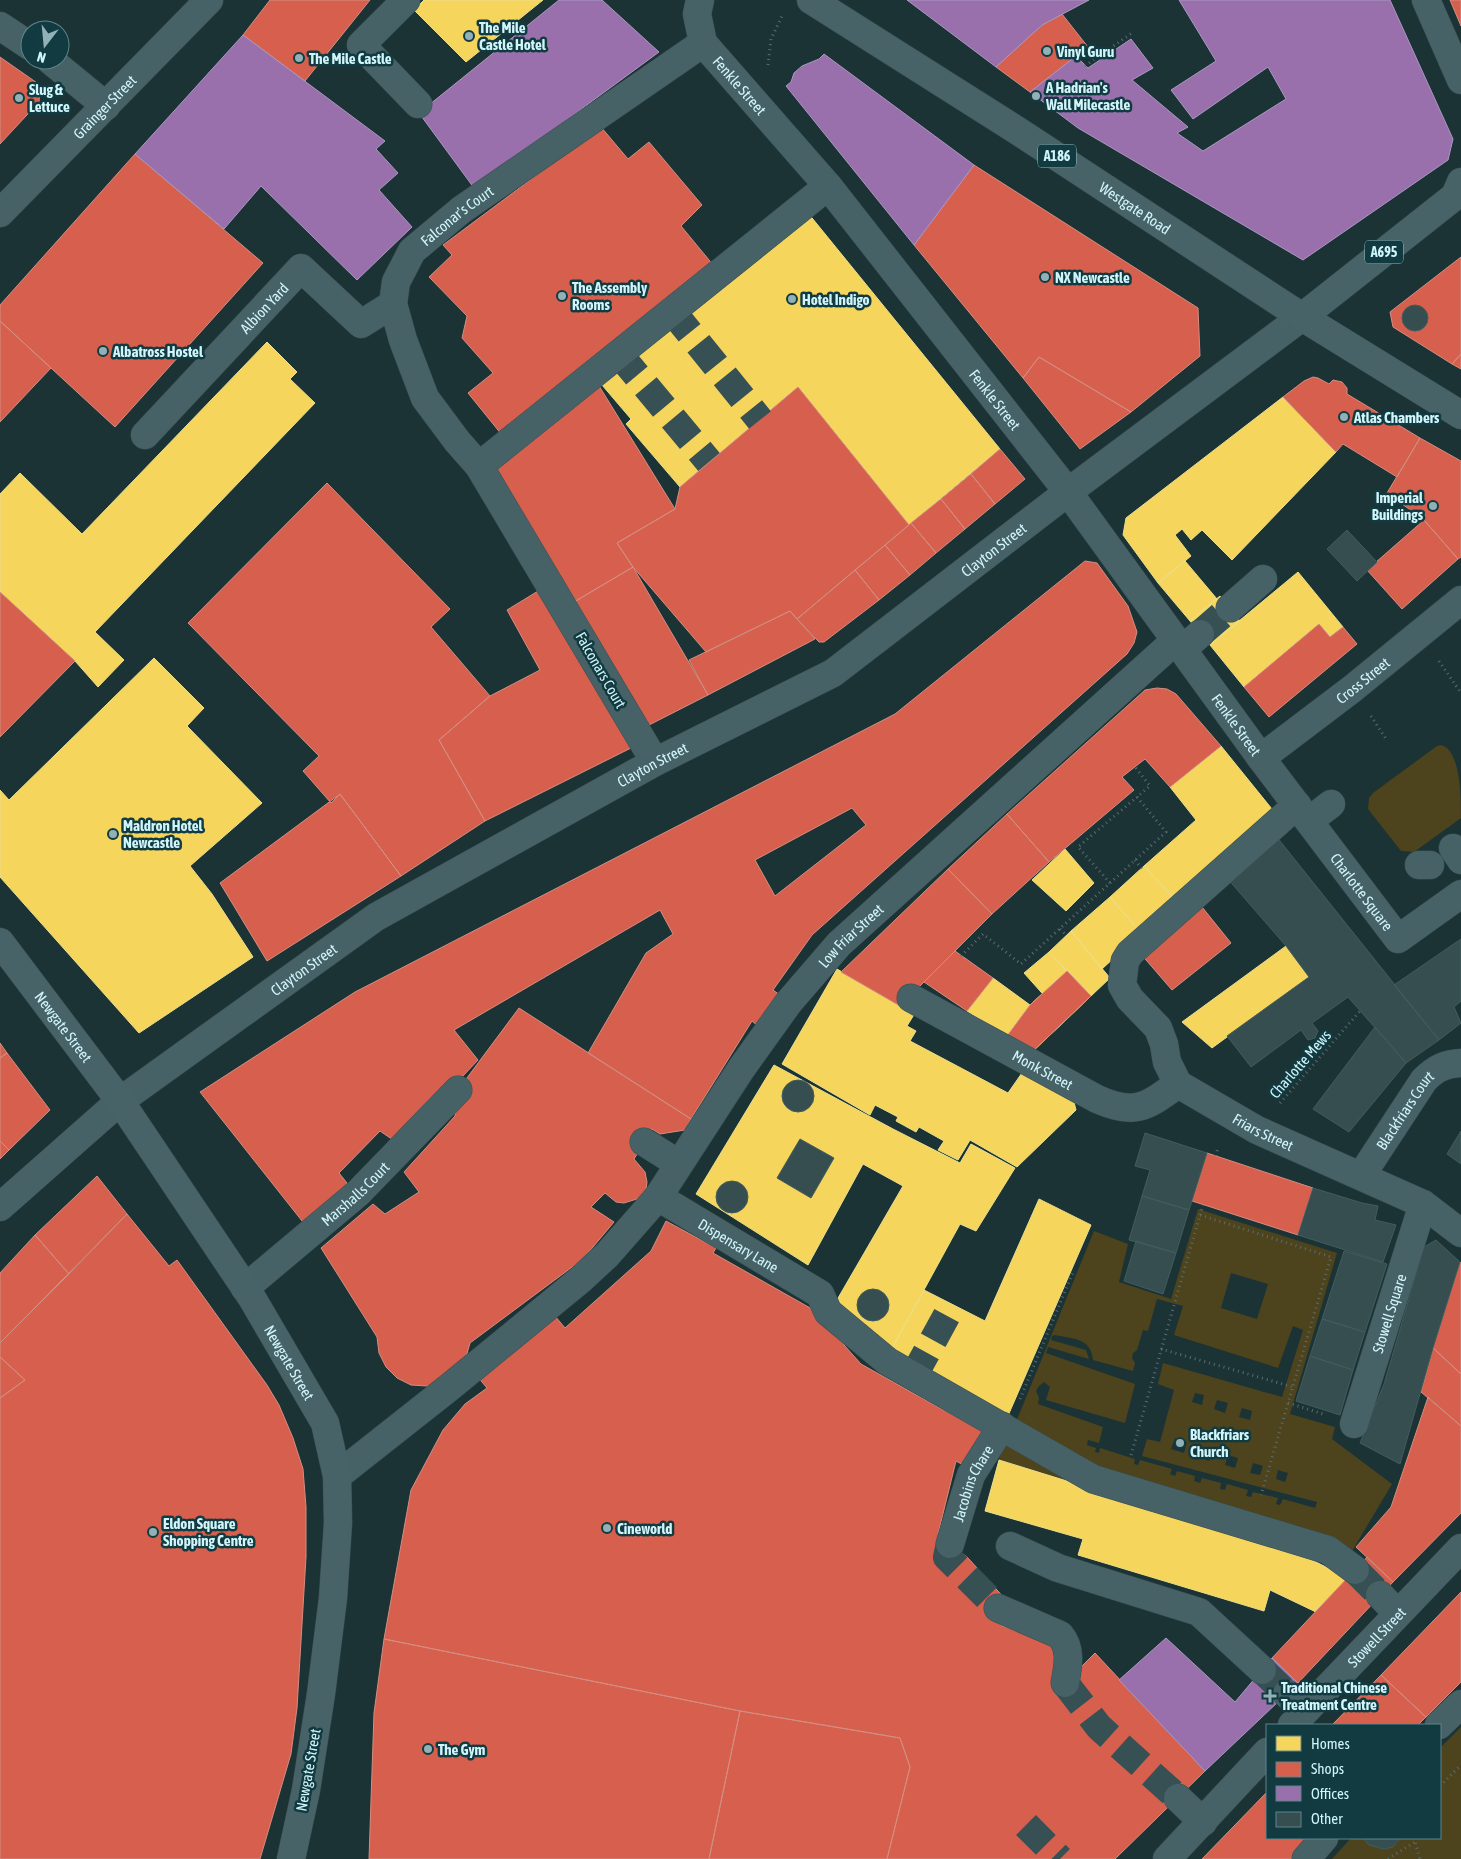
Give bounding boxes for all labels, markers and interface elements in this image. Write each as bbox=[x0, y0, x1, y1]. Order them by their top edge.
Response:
place label: The Mile Castle Hotel bbox=[479, 19, 547, 53]
north arrow bbox=[20, 20, 70, 70]
marker: The Mile Castle Hotel bbox=[463, 30, 475, 42]
place label: Vinyl Guru bbox=[1056, 43, 1114, 60]
marker: Vinyl Guru bbox=[1041, 45, 1053, 57]
text: N bbox=[35, 49, 48, 66]
place label: The Mile Castle bbox=[309, 50, 392, 67]
marker: The Mile Castle bbox=[293, 52, 305, 64]
street label: Fenkle Street bbox=[710, 52, 770, 118]
street label: Grainger Street bbox=[69, 71, 139, 142]
place label: A Hadrian's Wall Milecastle bbox=[1045, 79, 1130, 113]
place label: Slug & Lettuce bbox=[29, 81, 70, 115]
marker: A Hadrian's Wall Milecastle bbox=[1030, 90, 1042, 102]
marker: Slug & Lettuce bbox=[13, 92, 25, 104]
road number: A186 bbox=[1038, 144, 1076, 168]
street label: Westgate Road bbox=[1096, 178, 1174, 237]
street label: Falconar's Court bbox=[417, 182, 496, 249]
road number: A695 bbox=[1365, 240, 1403, 264]
place label: NX Newcastle bbox=[1055, 269, 1130, 286]
marker: NX Newcastle bbox=[1039, 271, 1051, 283]
street label: Albion Yard bbox=[236, 279, 291, 337]
place label: The Assembly Rooms bbox=[572, 279, 648, 313]
marker: The Assembly Rooms bbox=[556, 290, 568, 302]
place label: Hotel Indigo bbox=[802, 291, 870, 308]
marker: Hotel Indigo bbox=[786, 293, 798, 305]
place label: Albatross Hostel bbox=[112, 343, 204, 360]
marker: Albatross Hostel bbox=[97, 345, 109, 357]
street label: Fenkle Street bbox=[966, 366, 1024, 433]
place label: Atlas Chambers bbox=[1353, 409, 1440, 426]
marker: Atlas Chambers bbox=[1338, 411, 1350, 423]
place label: Imperial Buildings bbox=[1372, 489, 1424, 523]
marker: Imperial Buildings bbox=[1427, 500, 1439, 512]
street label: Clayton Street bbox=[958, 519, 1029, 580]
street label: Falconars Court bbox=[572, 629, 630, 711]
street label: Cross Street bbox=[1332, 653, 1393, 707]
street label: Fenkle Street bbox=[1209, 690, 1265, 759]
street label: Clayton Street bbox=[614, 739, 690, 790]
place label: Maldron Hotel Newcastle bbox=[123, 817, 204, 851]
marker: Maldron Hotel Newcastle bbox=[107, 828, 119, 840]
street label: Charlotte Square bbox=[1327, 850, 1397, 934]
street label: Low Friar Street bbox=[814, 900, 886, 971]
street label: Clayton Street bbox=[267, 940, 340, 999]
street label: Newgate Street bbox=[32, 988, 96, 1065]
street label: Charlotte Mews bbox=[1266, 1026, 1334, 1102]
street label: Monk Street bbox=[1010, 1046, 1076, 1093]
street label: Blackfriars Court bbox=[1372, 1067, 1437, 1153]
street label: Friars Street bbox=[1230, 1109, 1296, 1154]
street label: Marshalls Court bbox=[318, 1158, 392, 1229]
street label: Dispensary Lane bbox=[696, 1215, 782, 1276]
street label: Stowell Square bbox=[1368, 1271, 1409, 1355]
street label: Newgate Street bbox=[261, 1322, 318, 1403]
place label: Blackfriars Church bbox=[1190, 1426, 1250, 1460]
marker: Blackfriars Church bbox=[1174, 1437, 1186, 1449]
street label: Jacobins Chare bbox=[949, 1442, 996, 1523]
place label: Eldon Square Shopping Centre bbox=[163, 1515, 254, 1549]
place label: Cineworld bbox=[617, 1520, 672, 1537]
marker: Cineworld bbox=[601, 1522, 613, 1534]
marker: Eldon Square Shopping Centre bbox=[147, 1526, 159, 1538]
street label: Stowell Street bbox=[1344, 1603, 1409, 1670]
place label: Traditional Chinese Treatment Centre bbox=[1281, 1679, 1387, 1713]
marker: Traditional Chinese Treatment Centre bbox=[1263, 1689, 1277, 1703]
legend bbox=[1266, 1724, 1441, 1839]
street label: Newgate Street bbox=[292, 1727, 324, 1813]
text: Homes bbox=[1311, 1735, 1350, 1752]
place label: The Gym bbox=[438, 1741, 486, 1758]
marker: The Gym bbox=[422, 1743, 434, 1755]
text: Shops bbox=[1311, 1760, 1344, 1777]
text: Offices bbox=[1311, 1785, 1349, 1802]
text: Other bbox=[1311, 1810, 1343, 1827]

